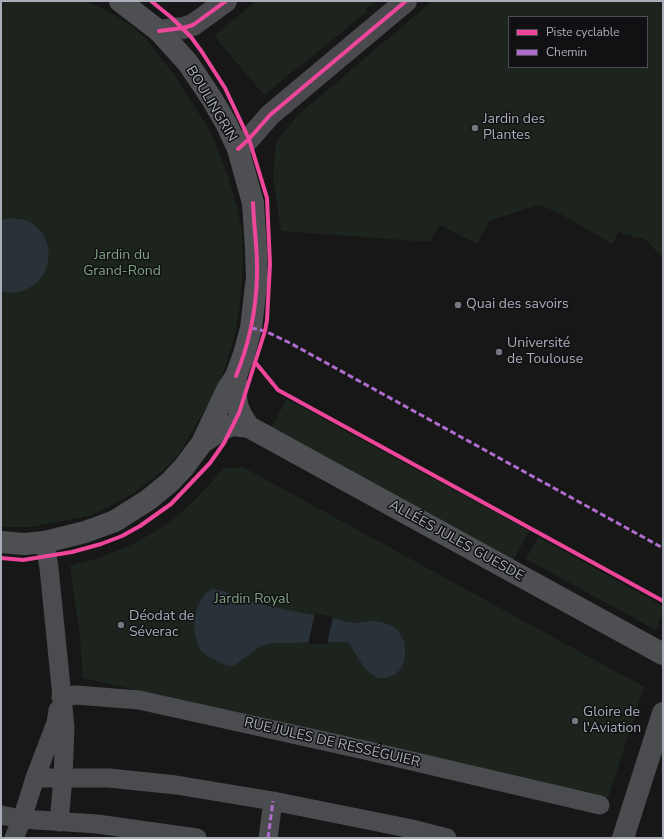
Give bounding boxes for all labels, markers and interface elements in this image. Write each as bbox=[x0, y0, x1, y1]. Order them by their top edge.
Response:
legend bbox=[508, 16, 648, 68]
text: Piste cyclable bbox=[546, 24, 620, 40]
text: Chemin bbox=[546, 44, 587, 60]
street label: BOULINGRIN bbox=[182, 63, 240, 145]
place label: Jardin des Plantes bbox=[483, 112, 545, 144]
marker: Jardin des Plantes bbox=[470, 123, 480, 133]
park label: Jardin du Grand-Rond bbox=[83, 248, 161, 280]
place label: Quai des savoirs bbox=[466, 297, 569, 313]
marker: Quai des savoirs bbox=[453, 300, 463, 310]
place label: Université de Toulouse bbox=[507, 336, 583, 368]
marker: Université de Toulouse bbox=[494, 347, 504, 357]
street label: ALLÉES JULES GUESDE bbox=[386, 497, 526, 585]
park label: Jardin Royal bbox=[214, 592, 290, 608]
place label: Déodat de Séverac bbox=[129, 609, 194, 642]
marker: Déodat de Séverac bbox=[116, 620, 126, 630]
place label: Gloire de l'Aviation bbox=[583, 705, 641, 738]
street label: RUE JULES DE RESSÉGUIER bbox=[242, 715, 422, 771]
marker: Gloire de l'Aviation bbox=[570, 716, 580, 726]

